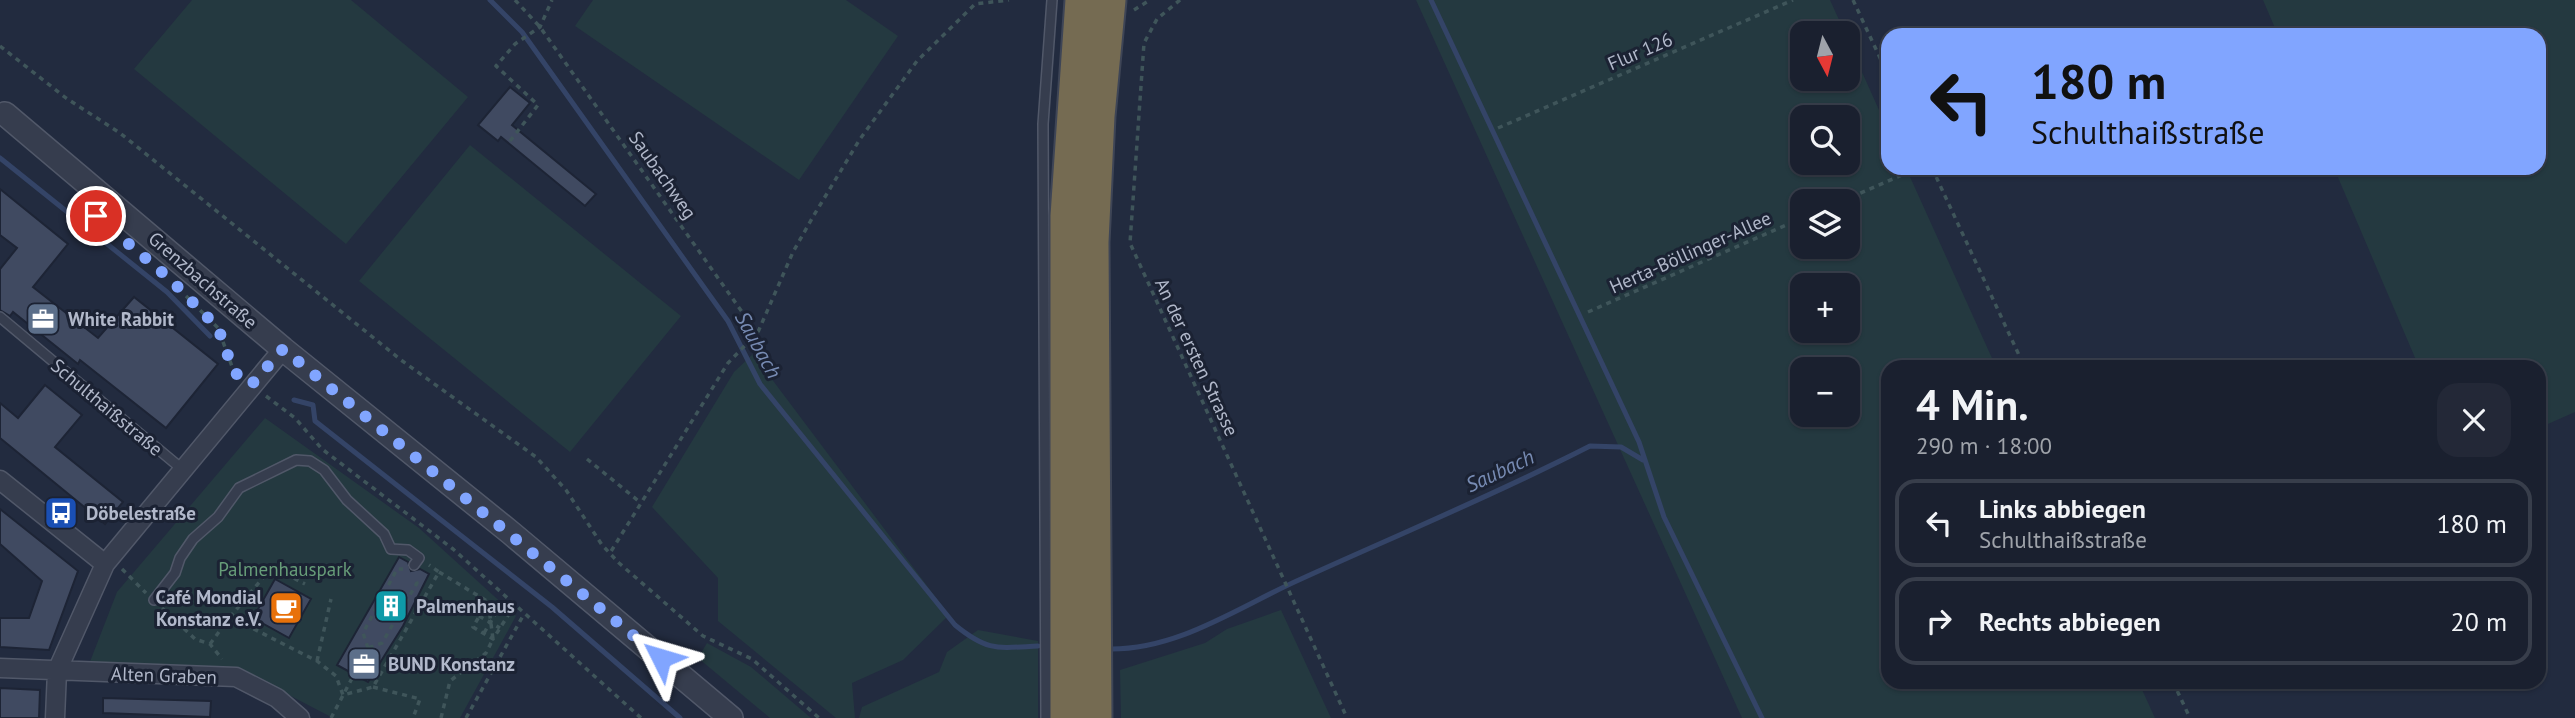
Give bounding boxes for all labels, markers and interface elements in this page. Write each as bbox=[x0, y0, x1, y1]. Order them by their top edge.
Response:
north arrow bbox=[1790, 21, 1860, 91]
map controls bbox=[1790, 21, 1860, 427]
street label: Flur 126 bbox=[1604, 27, 1676, 75]
text: 180 m bbox=[2031, 49, 2166, 113]
icon: left bbox=[1916, 56, 2007, 147]
button: search bbox=[1790, 105, 1860, 175]
text: Schulthaißstraße bbox=[2031, 111, 2265, 153]
street label: Saubachweg bbox=[624, 126, 702, 224]
pin bbox=[66, 186, 126, 246]
button: layers bbox=[1790, 189, 1860, 259]
icon: arrive bbox=[77, 197, 115, 235]
street label: Herta-Böllinger-Allee bbox=[1605, 206, 1775, 298]
street label: Grenzbachstraße bbox=[144, 226, 262, 334]
button: + bbox=[1790, 273, 1860, 343]
street label: An der ersten Strasse bbox=[1150, 274, 1244, 440]
office icon: White Rabbit bbox=[24, 300, 62, 338]
water label: Saubach bbox=[729, 306, 788, 383]
place label: White Rabbit bbox=[68, 307, 174, 331]
street label: Schulthaißstraße bbox=[46, 353, 168, 461]
button: − bbox=[1790, 357, 1860, 427]
text: 4 Min. bbox=[1916, 377, 2029, 432]
button: close bbox=[2437, 383, 2511, 457]
text: 290 m · 18:00 bbox=[1916, 431, 2052, 460]
water label: Saubach bbox=[1461, 443, 1538, 498]
text: Links abbiegen bbox=[1979, 492, 2146, 525]
bus stop icon: Döbelestraße bbox=[42, 494, 80, 532]
place label: Döbelestraße bbox=[86, 501, 196, 525]
icon: left bbox=[1920, 504, 1958, 542]
text: 180 m bbox=[2436, 507, 2507, 540]
text: Schulthaißstraße bbox=[1979, 525, 2147, 554]
park label: Palmenhauspark bbox=[218, 557, 352, 581]
place label: Café Mondial Konstanz e.V. bbox=[156, 585, 262, 631]
building icon: Palmenhaus bbox=[372, 587, 410, 625]
cafe icon: Café Mondial Konstanz e.V. bbox=[267, 589, 305, 627]
place label: Palmenhaus bbox=[416, 594, 515, 618]
icon: right bbox=[1920, 602, 1958, 640]
text: Rechts abbiegen bbox=[1979, 605, 2161, 638]
text: 20 m bbox=[2451, 605, 2507, 638]
position arrow bbox=[624, 621, 698, 695]
office icon: BUND Konstanz bbox=[345, 645, 383, 683]
place label: BUND Konstanz bbox=[388, 652, 515, 676]
street label: Alten Graben bbox=[111, 661, 217, 689]

